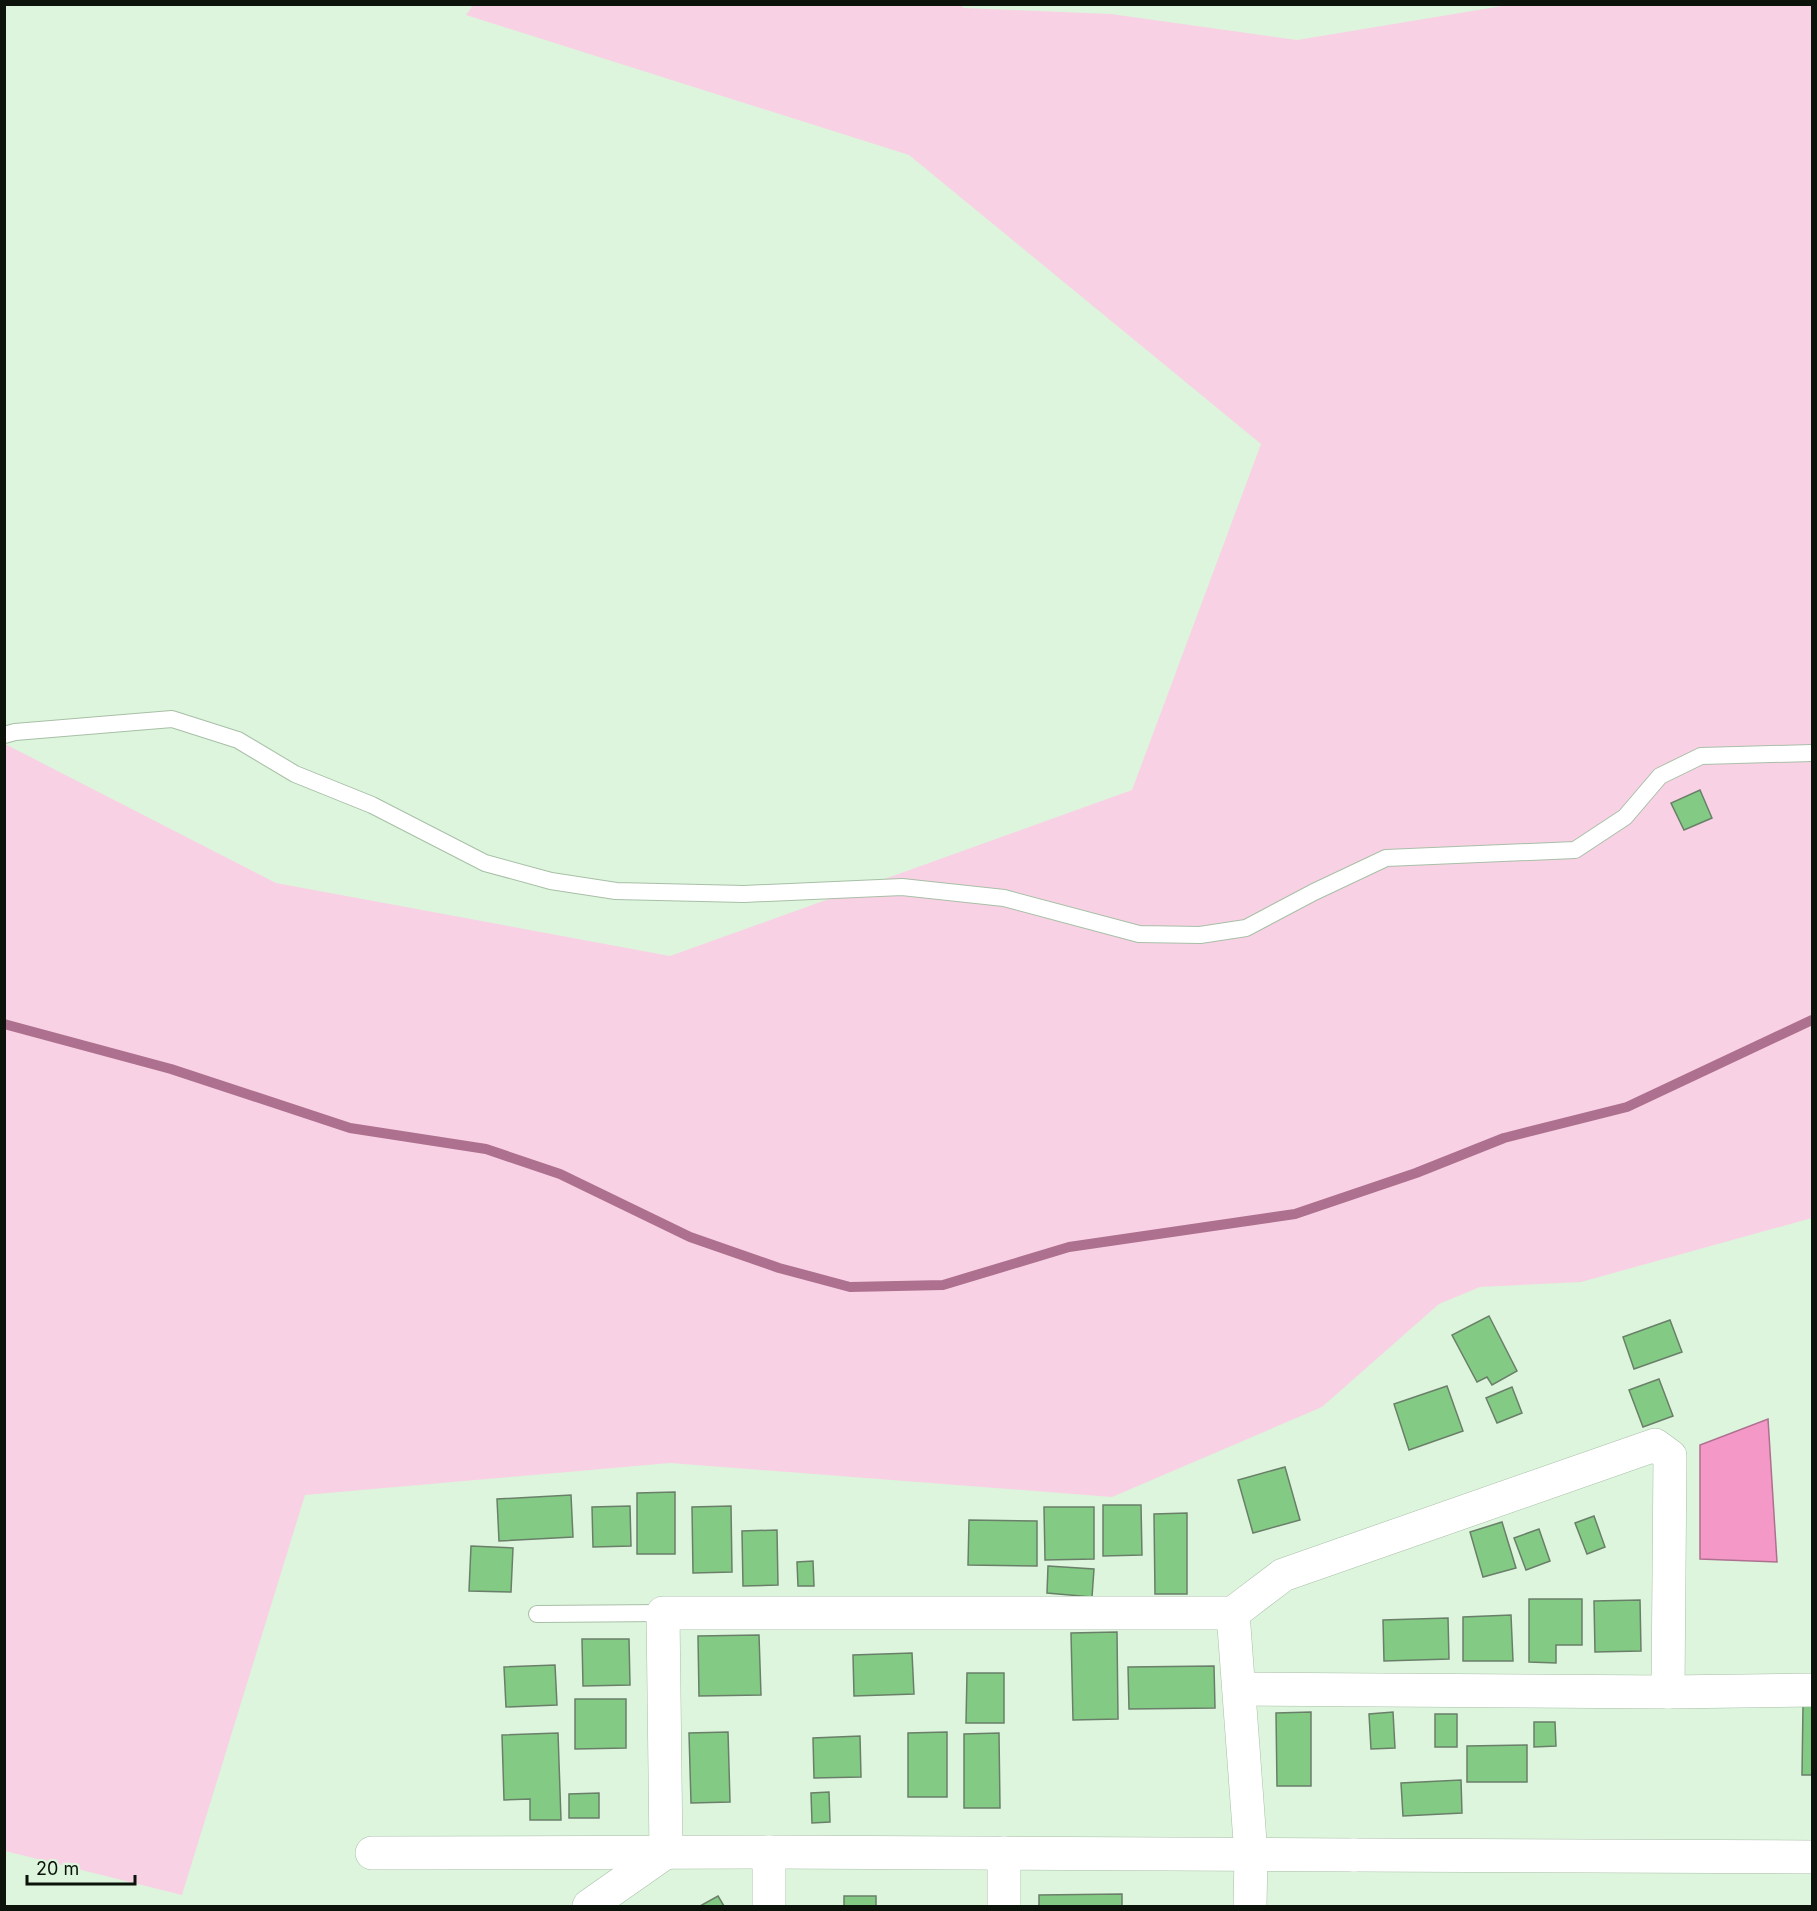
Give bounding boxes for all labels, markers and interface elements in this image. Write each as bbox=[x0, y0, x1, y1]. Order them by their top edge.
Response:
scale bar bbox=[27, 1848, 135, 1886]
text: 20 m bbox=[36, 1858, 79, 1879]

